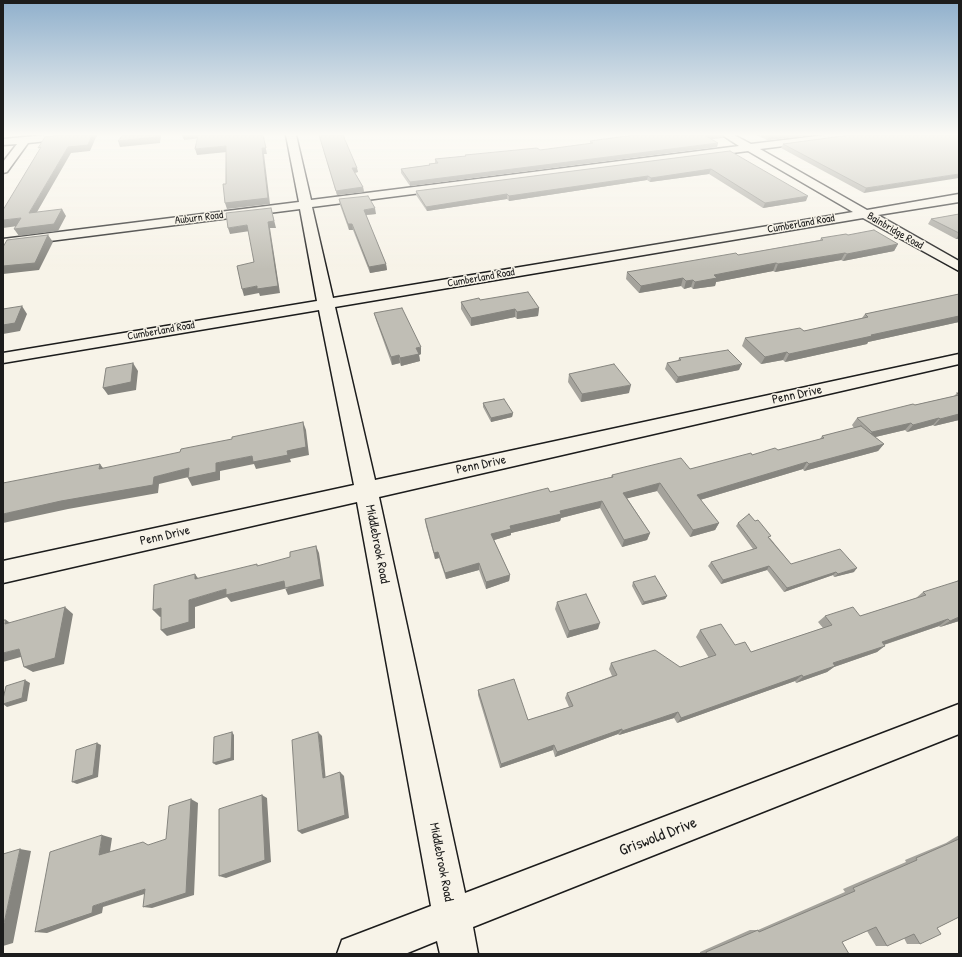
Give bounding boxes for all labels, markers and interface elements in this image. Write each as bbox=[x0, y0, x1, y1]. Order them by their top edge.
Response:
street label: Auburn Road bbox=[174, 208, 224, 228]
street label: Bainbridge Road bbox=[865, 210, 925, 252]
street label: Cumberland Road bbox=[766, 212, 836, 236]
street label: Cumberland Road bbox=[446, 266, 516, 290]
street label: Cumberland Road bbox=[126, 319, 196, 343]
street label: Penn Drive bbox=[771, 382, 823, 408]
street label: Penn Drive bbox=[455, 452, 507, 478]
street label: Middlebrook Road bbox=[362, 503, 392, 585]
street label: Penn Drive bbox=[139, 523, 191, 549]
street label: Griswold Drive bbox=[616, 813, 700, 861]
street label: Middlebrook Road bbox=[426, 821, 456, 903]

